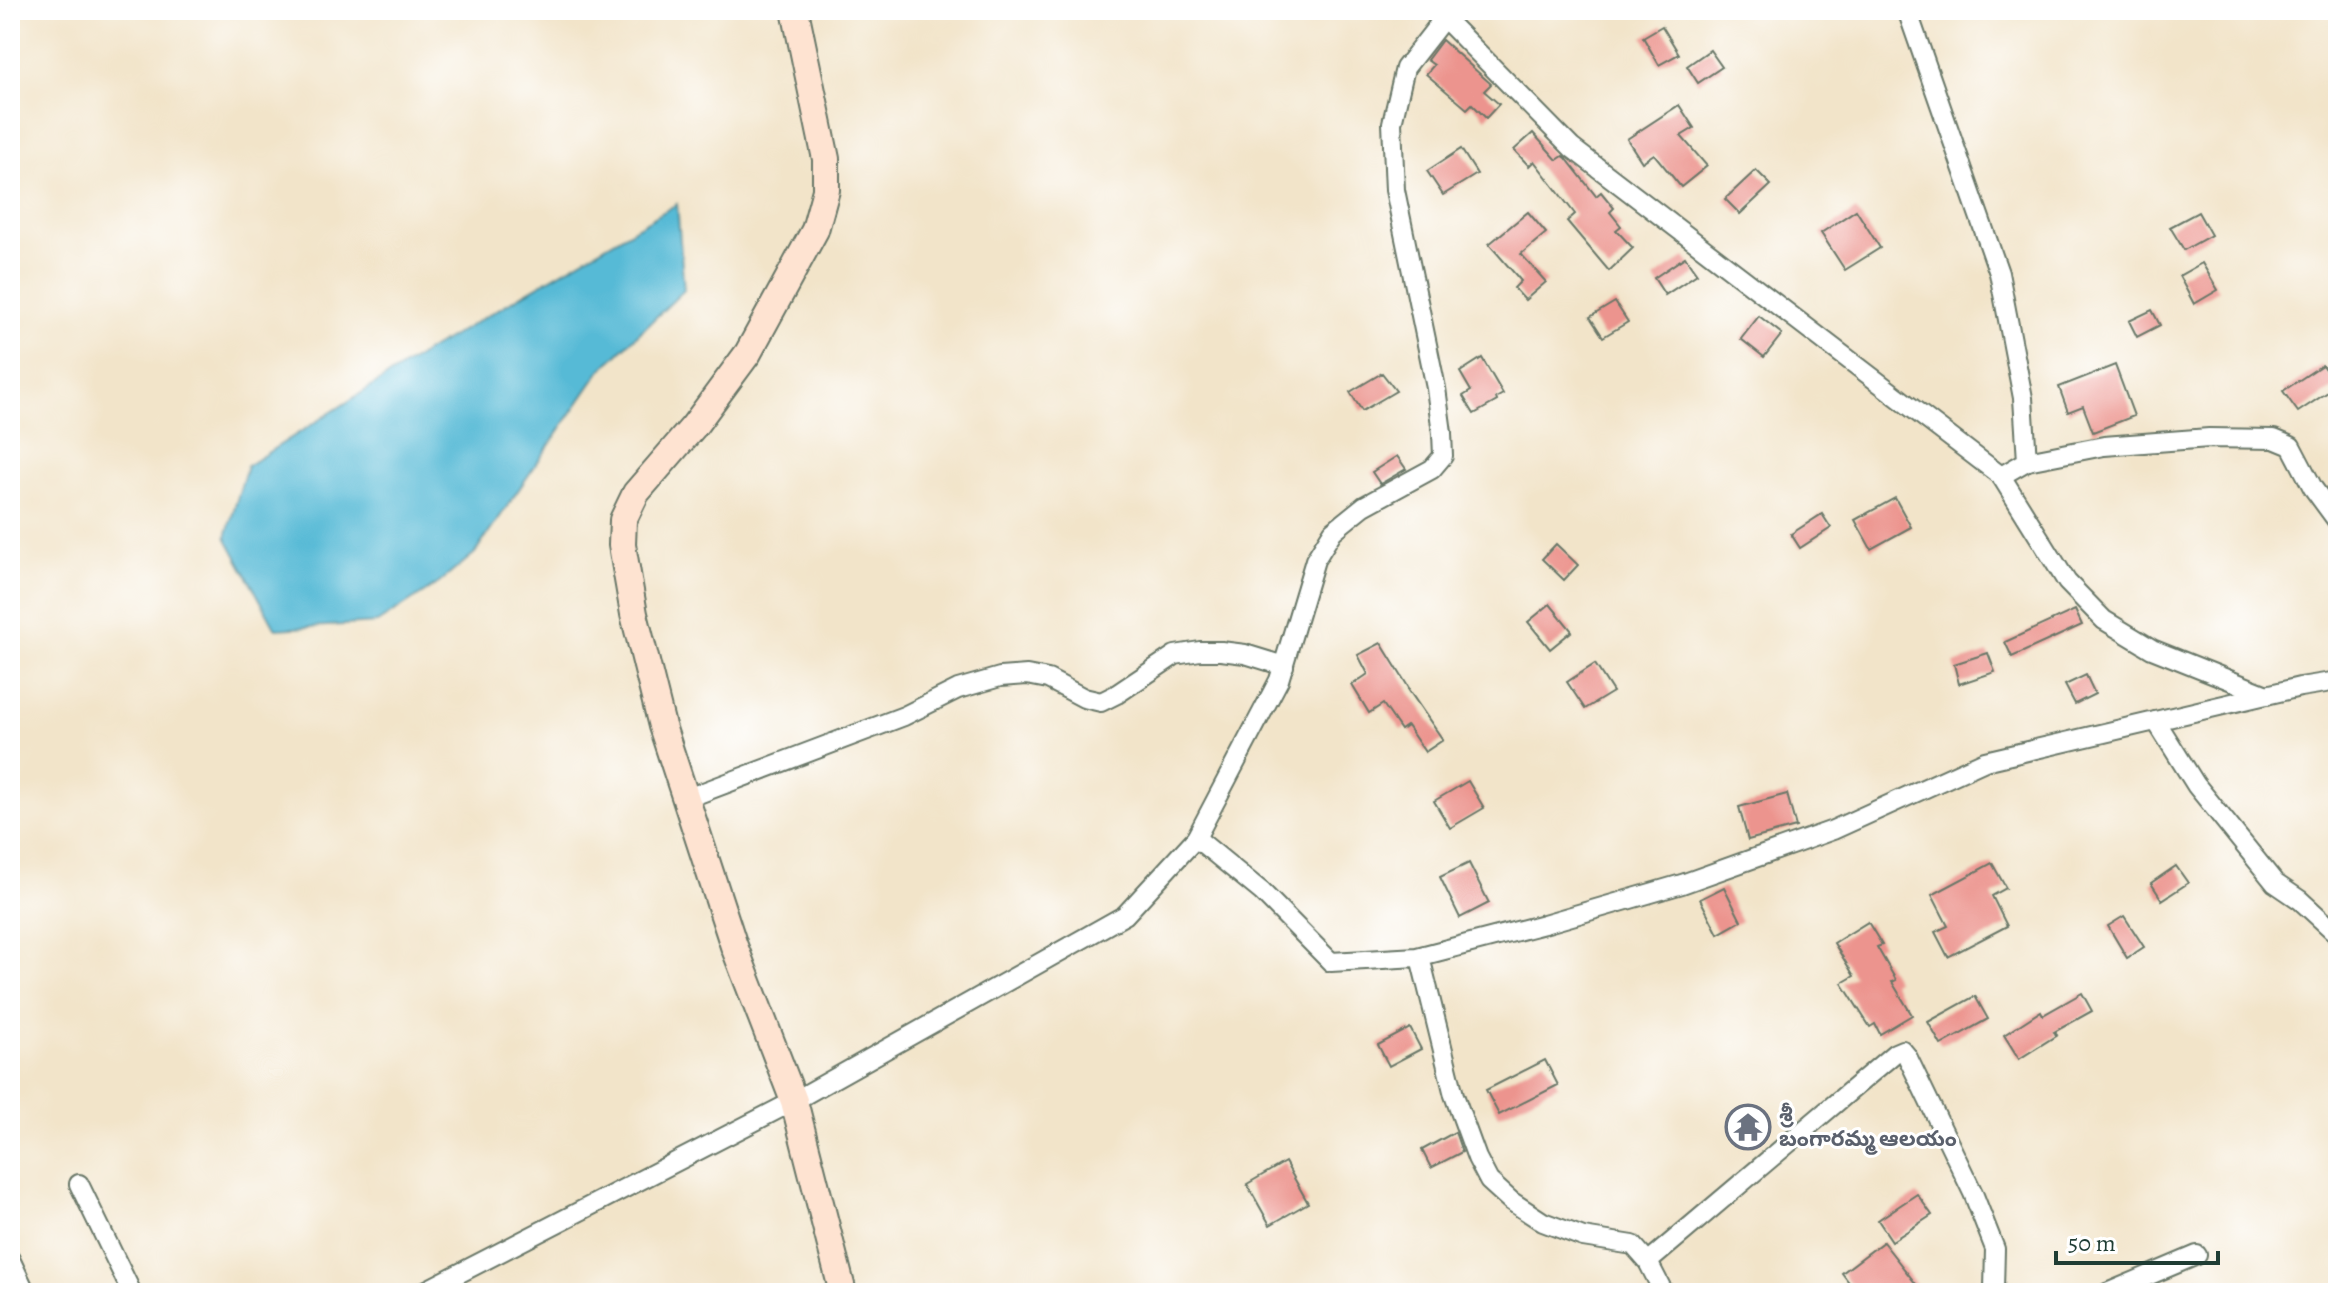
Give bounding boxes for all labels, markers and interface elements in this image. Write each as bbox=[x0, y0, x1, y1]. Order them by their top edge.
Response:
place label: శ్రీ బంగారమ్మ ఆలయం bbox=[1779, 1099, 1957, 1155]
temple icon: శ్రీ బంగారమ్మ ఆలయం bbox=[1724, 1103, 1772, 1151]
scale bar bbox=[2056, 1215, 2218, 1265]
text: 50 m bbox=[2068, 1227, 2116, 1259]

